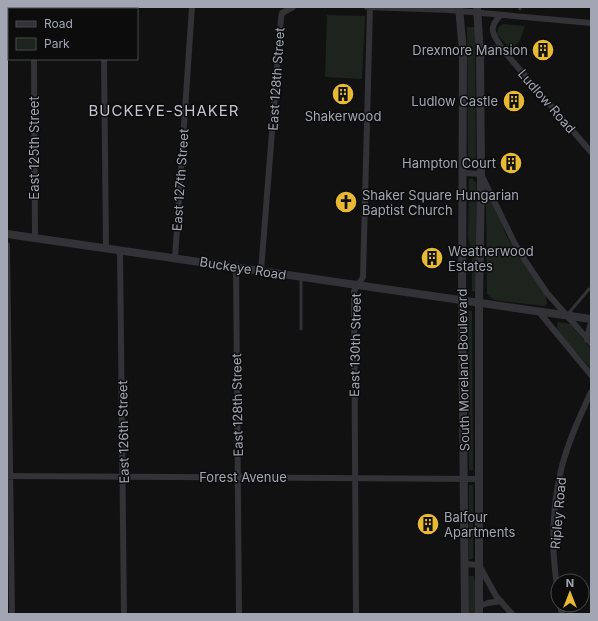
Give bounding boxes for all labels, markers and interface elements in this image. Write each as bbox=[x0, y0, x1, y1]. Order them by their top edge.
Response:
legend bbox=[8, 8, 138, 60]
text: Road bbox=[44, 16, 73, 31]
street label: East 128th Street bbox=[264, 27, 288, 131]
text: Park bbox=[44, 36, 70, 51]
building icon: Drexmore Mansion bbox=[530, 37, 556, 63]
place label: Drexmore Mansion bbox=[412, 42, 528, 58]
street label: Ludlow Road bbox=[515, 66, 579, 136]
building icon: Shakerwood bbox=[330, 81, 356, 107]
building icon: Ludlow Castle bbox=[501, 88, 527, 114]
place label: Ludlow Castle bbox=[411, 93, 498, 109]
street label: East 125th Street bbox=[26, 96, 42, 200]
district label: BUCKEYE-SHAKER bbox=[89, 101, 240, 120]
place label: Shakerwood bbox=[305, 108, 381, 124]
street label: East 127th Street bbox=[168, 128, 192, 232]
building icon: Hampton Court bbox=[498, 150, 524, 176]
place label: Hampton Court bbox=[402, 155, 496, 171]
place label: Shaker Square Hungarian Baptist Church bbox=[362, 187, 519, 218]
church icon: Shaker Square Hungarian Baptist Church bbox=[333, 189, 359, 215]
place label: Weatherwood Estates bbox=[448, 243, 534, 274]
building icon: Weatherwood Estates bbox=[419, 245, 445, 271]
street label: Buckeye Road bbox=[199, 253, 287, 283]
street label: South Moreland Boulevard bbox=[454, 289, 472, 451]
street label: East 130th Street bbox=[346, 293, 364, 397]
street label: East 128th Street bbox=[228, 353, 246, 457]
street label: East 126th Street bbox=[114, 380, 132, 484]
street label: Forest Avenue bbox=[199, 469, 287, 485]
street label: Ripley Road bbox=[547, 476, 569, 550]
place label: Balfour Apartments bbox=[444, 509, 515, 540]
building icon: Balfour Apartments bbox=[415, 511, 441, 537]
north arrow bbox=[550, 573, 590, 613]
text: N bbox=[566, 576, 574, 590]

